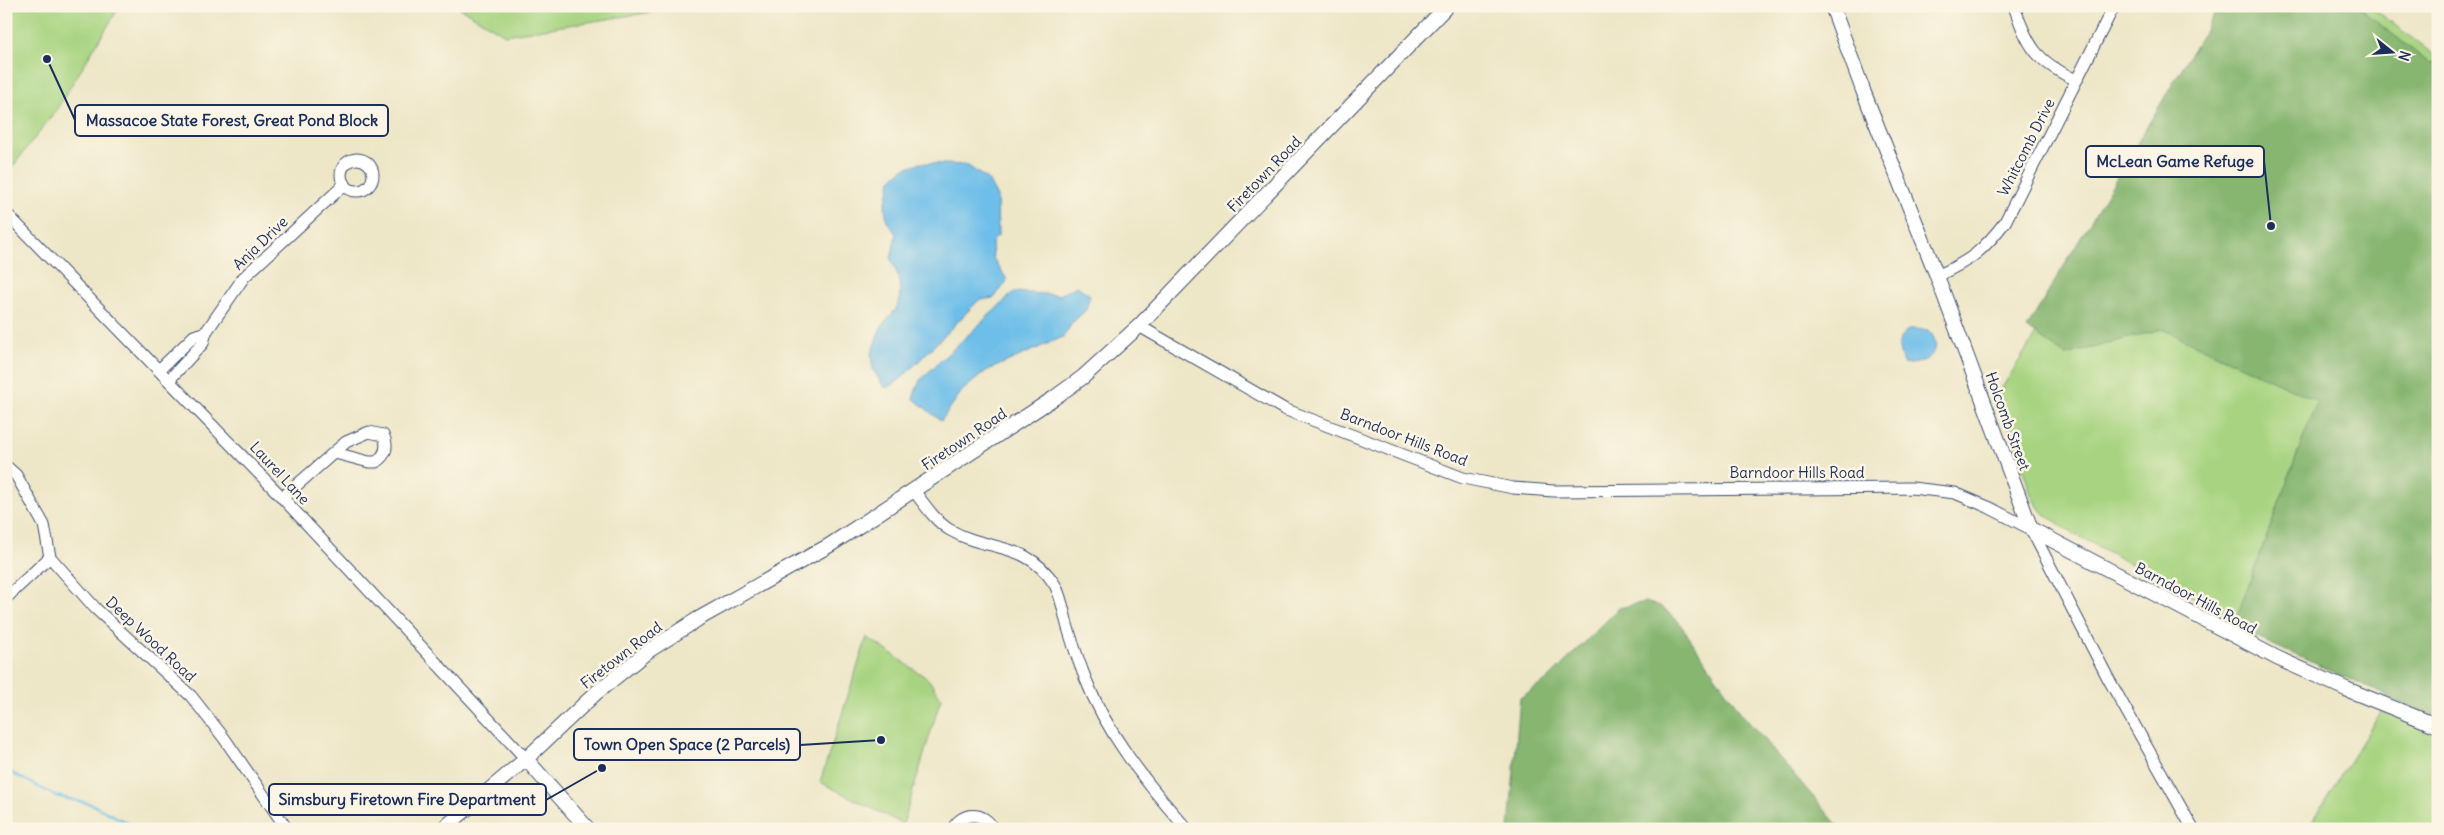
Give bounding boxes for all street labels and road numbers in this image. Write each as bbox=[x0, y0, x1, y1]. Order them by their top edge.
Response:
street label: Whitcomb Drive bbox=[1993, 95, 2059, 199]
street label: Firetown Road bbox=[1223, 132, 1305, 216]
street label: Anja Drive bbox=[228, 212, 292, 274]
street label: Holcomb Street bbox=[1981, 369, 2035, 473]
street label: Firetown Road bbox=[918, 404, 1010, 474]
street label: Barndoor Hills Road bbox=[1338, 404, 1471, 470]
street label: Laurel Lane bbox=[246, 437, 314, 509]
street label: Barndoor Hills Road bbox=[1730, 463, 1865, 482]
street label: Barndoor Hills Road bbox=[2132, 558, 2260, 638]
street label: Deep Wood Road bbox=[102, 592, 200, 686]
street label: Firetown Road bbox=[576, 617, 666, 693]

